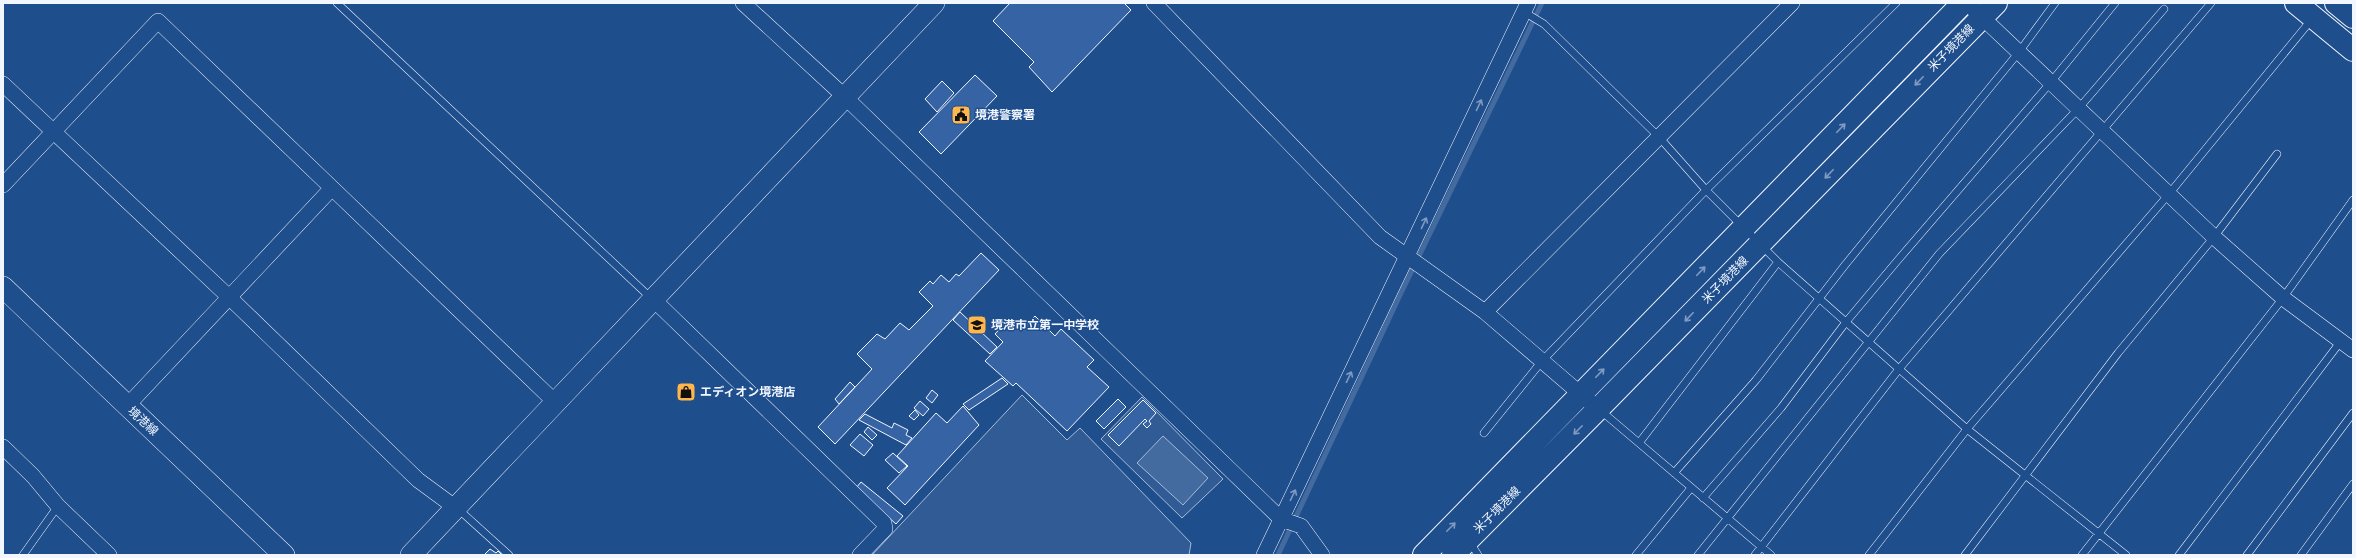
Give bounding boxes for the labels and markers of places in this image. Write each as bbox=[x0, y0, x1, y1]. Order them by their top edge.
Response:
public building icon: 境港警察署 bbox=[950, 104, 972, 126]
place label: 境港警察署 bbox=[975, 106, 1035, 123]
school or university icon: 境港市立第一中学校 bbox=[966, 314, 988, 336]
place label: 境港市立第一中学校 bbox=[991, 316, 1099, 333]
shop icon: エディオン境港店 bbox=[675, 381, 697, 403]
place label: エディオン境港店 bbox=[700, 383, 795, 400]

